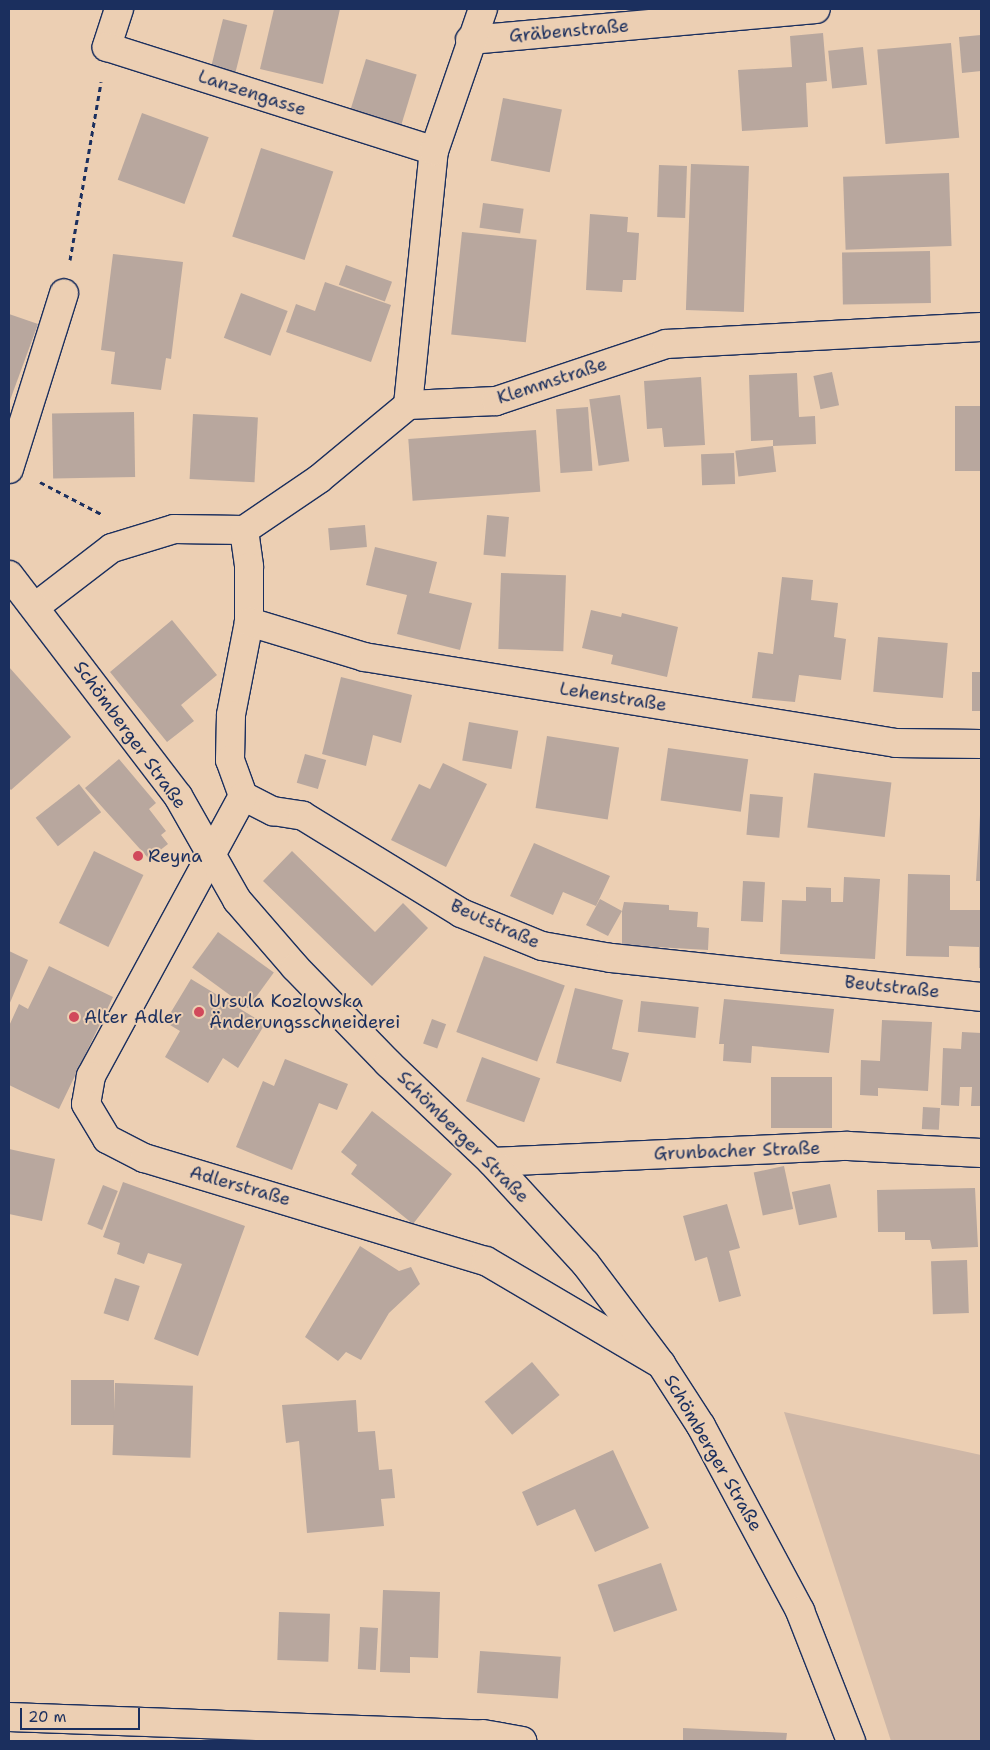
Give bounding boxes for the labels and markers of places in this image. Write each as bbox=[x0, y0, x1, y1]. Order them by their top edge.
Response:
place label: Reyna bbox=[148, 845, 202, 867]
marker: Reyna bbox=[132, 850, 144, 862]
place label: Ursula Kozlowska Änderungsschneiderei bbox=[209, 991, 400, 1034]
place label: Alter Adler bbox=[84, 1006, 182, 1028]
marker: Ursula Kozlowska Änderungsschneiderei bbox=[193, 1006, 205, 1018]
marker: Alter Adler bbox=[68, 1011, 80, 1023]

